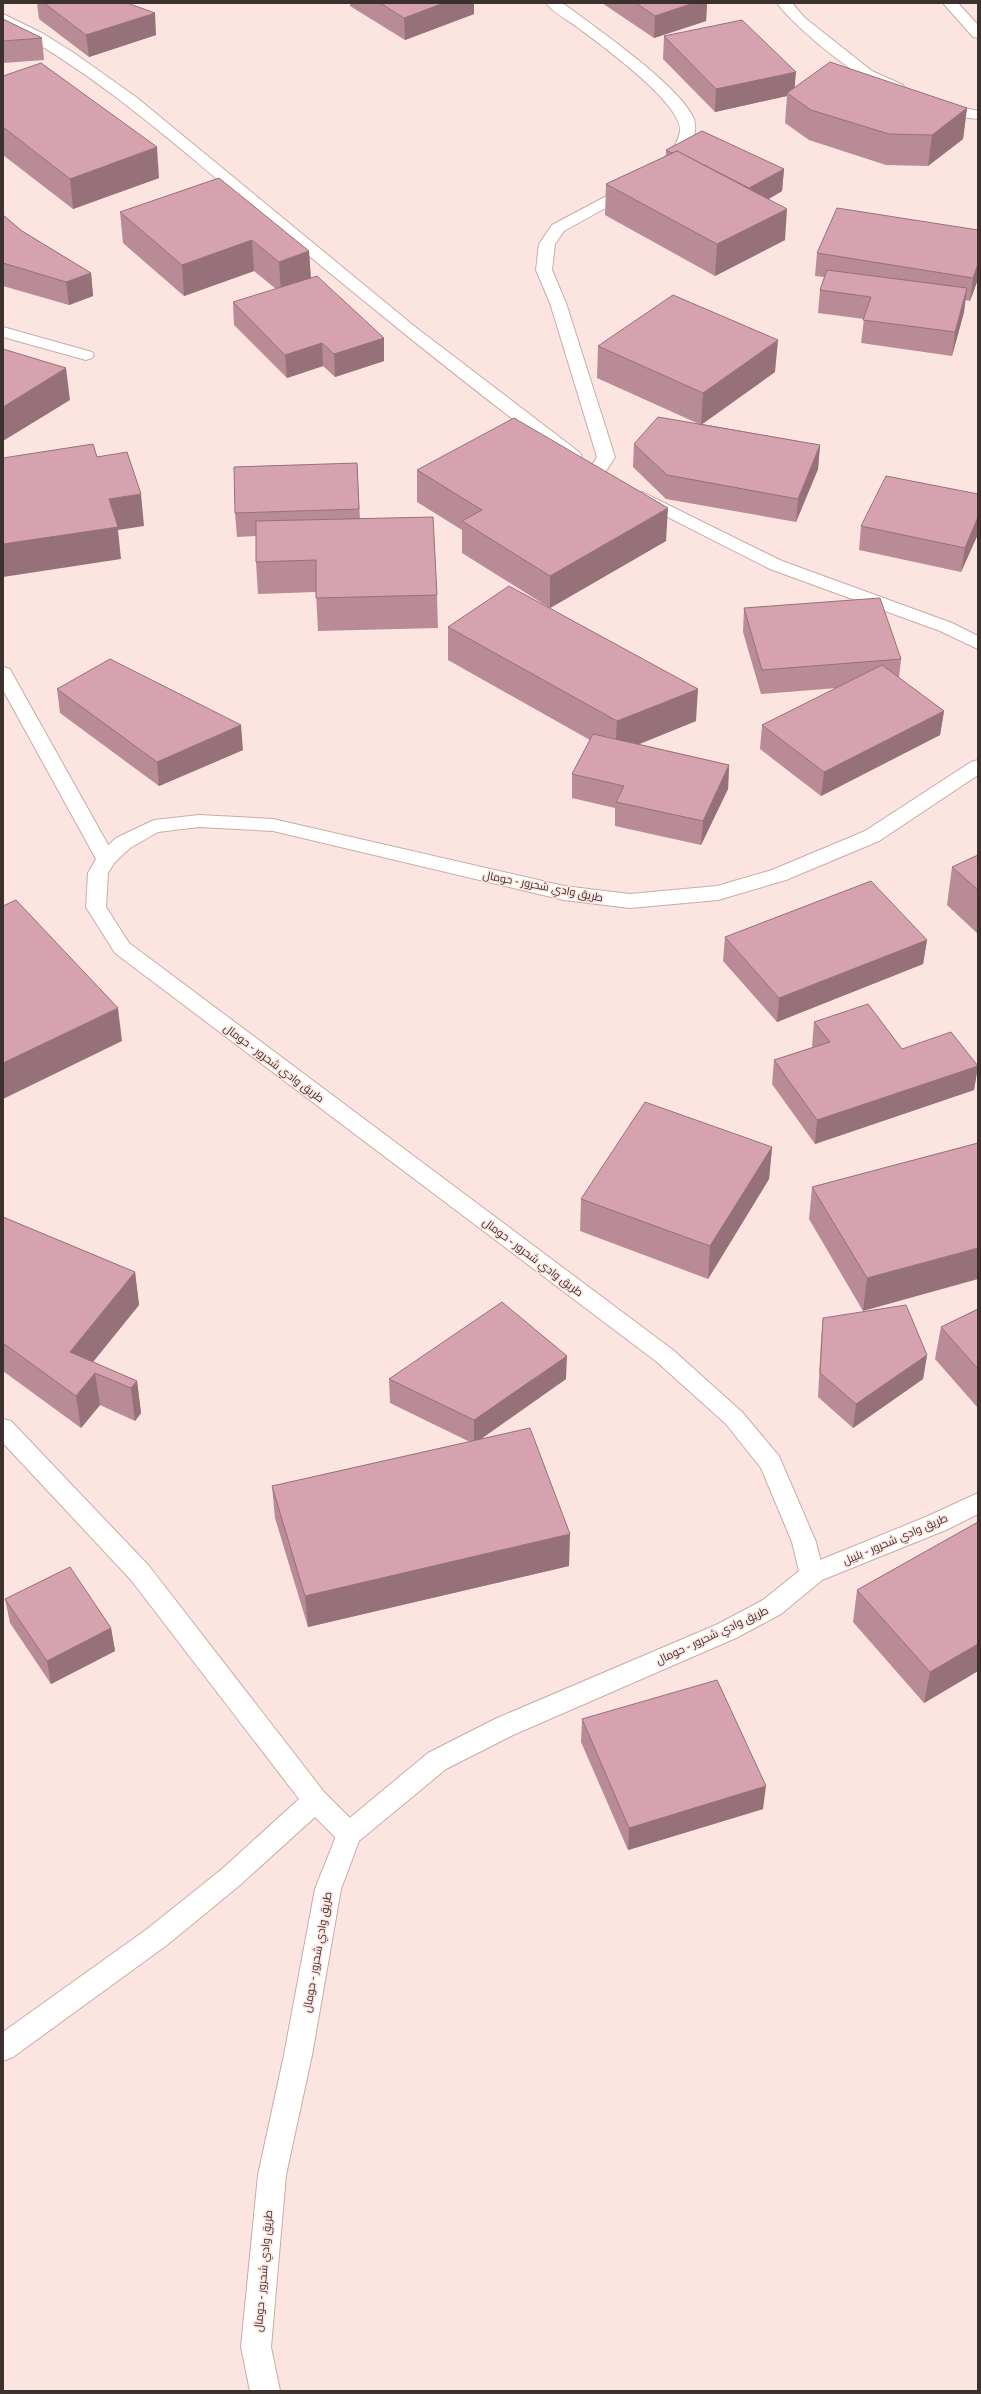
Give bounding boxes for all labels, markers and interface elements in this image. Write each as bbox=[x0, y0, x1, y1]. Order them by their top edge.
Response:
street label: طريق وادي شحرور - حومال bbox=[481, 866, 605, 906]
street label: طريق وادي شحرور - حومال bbox=[220, 1020, 328, 1107]
street label: طريق وادي شحرور - حومال bbox=[479, 1214, 587, 1301]
street label: طريق وادي شحرور - بليبل bbox=[840, 1510, 950, 1569]
street label: طريق وادي شحرور - حومال bbox=[653, 1602, 771, 1669]
street label: طريق وادي شحرور - حومال bbox=[299, 1890, 336, 2014]
street label: طريق وادي شحرور - حومال bbox=[250, 2209, 277, 2333]

